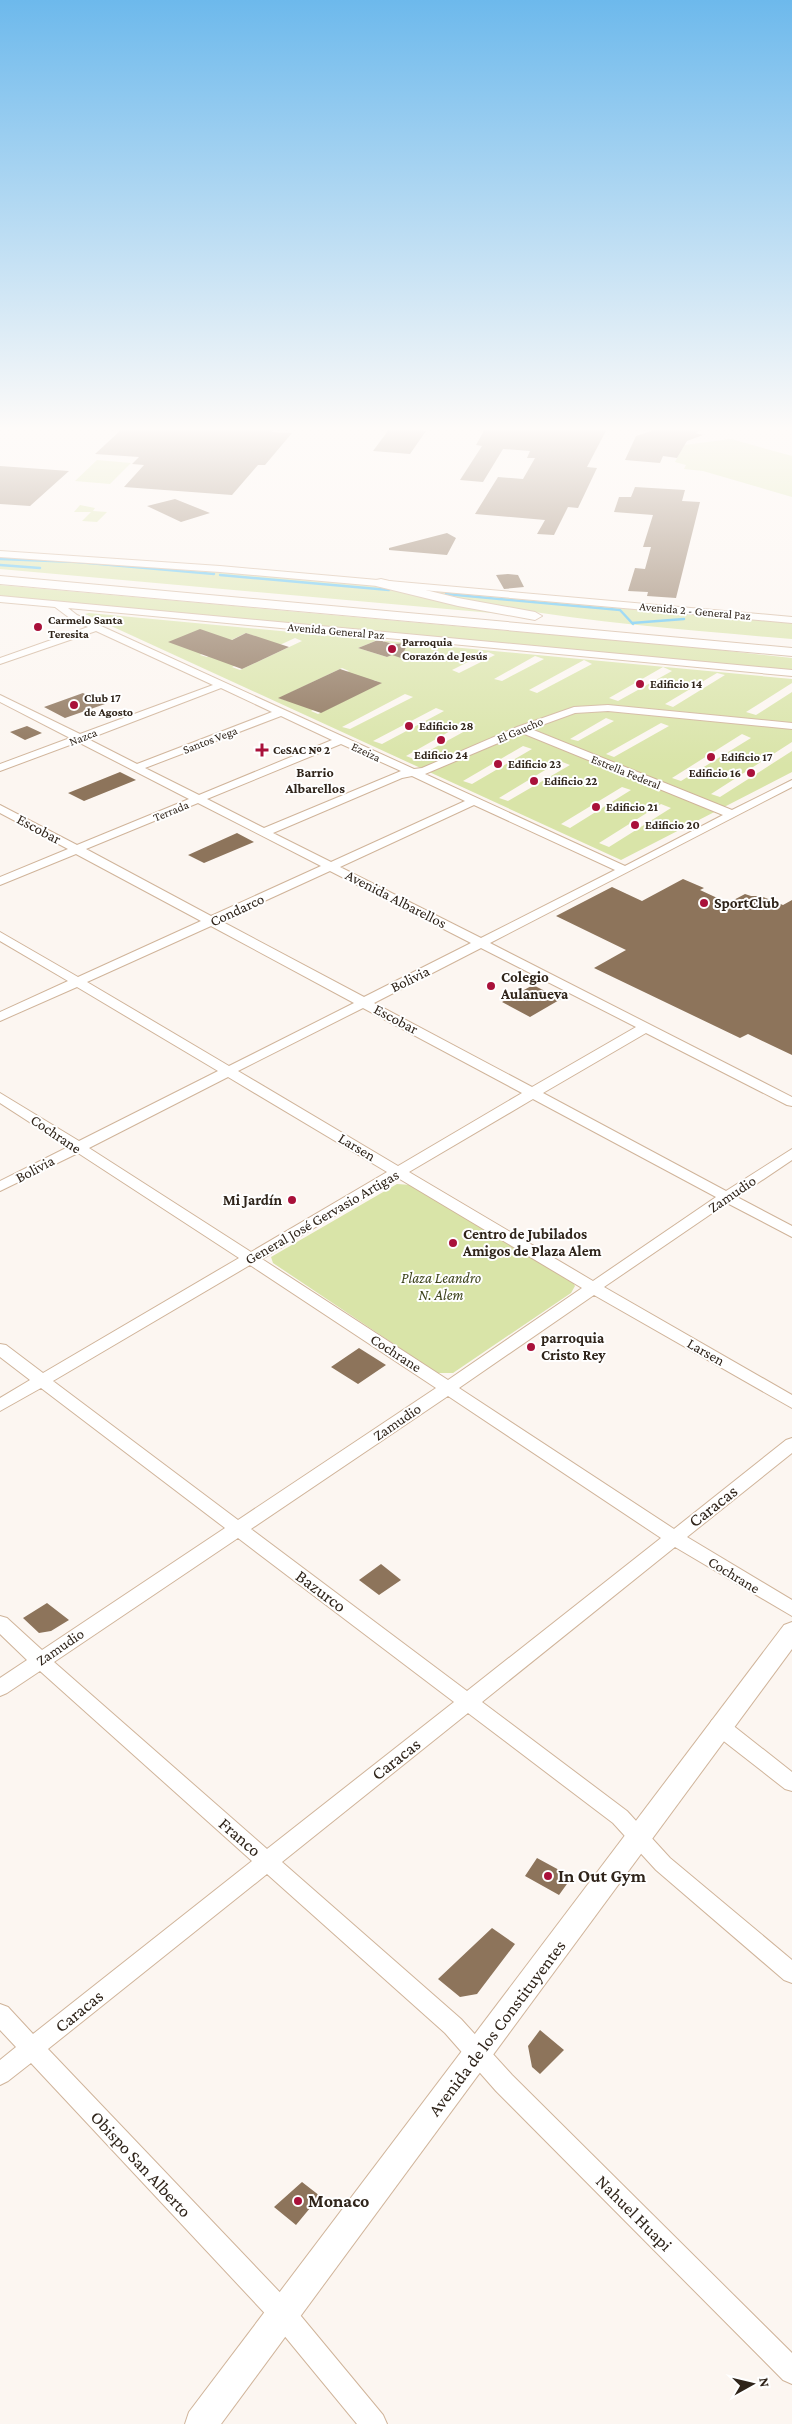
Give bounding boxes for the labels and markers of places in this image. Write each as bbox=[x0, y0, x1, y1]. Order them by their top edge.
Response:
place label: Carmelo Santa Teresita bbox=[48, 613, 123, 641]
marker: Carmelo Santa Teresita bbox=[32, 621, 44, 633]
place label: Parroquia Corazón de Jesús bbox=[402, 635, 487, 663]
marker: Parroquia Corazón de Jesús bbox=[386, 643, 398, 655]
place label: Edificio 14 bbox=[650, 677, 703, 691]
marker: Edificio 14 bbox=[634, 678, 646, 690]
place label: Club 17 de Agosto bbox=[84, 691, 133, 719]
marker: Club 17 de Agosto bbox=[68, 699, 80, 711]
place label: Edificio 28 bbox=[419, 719, 473, 733]
marker: Edificio 28 bbox=[403, 720, 415, 732]
marker: Edificio 24 bbox=[435, 734, 447, 746]
marker: CeSAC Nº 2 bbox=[255, 743, 269, 757]
place label: CeSAC Nº 2 bbox=[273, 743, 330, 757]
place label: Edificio 24 bbox=[414, 748, 468, 762]
place label: Edificio 17 bbox=[721, 750, 773, 764]
marker: Edificio 17 bbox=[705, 751, 717, 763]
place label: Edificio 23 bbox=[508, 757, 561, 771]
marker: Edificio 23 bbox=[492, 758, 504, 770]
place label: Edificio 16 bbox=[689, 766, 741, 780]
marker: Edificio 16 bbox=[745, 767, 757, 779]
place label: Edificio 22 bbox=[544, 774, 597, 788]
marker: Edificio 22 bbox=[528, 775, 540, 787]
place label: Edificio 21 bbox=[606, 800, 658, 814]
marker: Edificio 21 bbox=[590, 801, 602, 813]
place label: Edificio 20 bbox=[645, 818, 700, 832]
marker: Edificio 20 bbox=[629, 819, 641, 831]
place label: SportClub bbox=[714, 895, 779, 911]
marker: SportClub bbox=[698, 897, 710, 909]
place label: Colegio Aulanueva bbox=[500, 969, 569, 1002]
marker: Colegio Aulanueva bbox=[485, 980, 497, 992]
place label: Mi Jardín bbox=[223, 1192, 282, 1208]
marker: Mi Jardín bbox=[286, 1194, 298, 1206]
place label: Centro de Jubilados Amigos de Plaza Alem bbox=[462, 1226, 602, 1259]
marker: Centro de Jubilados Amigos de Plaza Alem bbox=[447, 1237, 459, 1249]
place label: parroquia Cristo Rey bbox=[541, 1330, 606, 1363]
marker: parroquia Cristo Rey bbox=[525, 1341, 537, 1353]
place label: In Out Gym bbox=[558, 1866, 647, 1886]
marker: In Out Gym bbox=[542, 1870, 554, 1882]
place label: Monaco bbox=[308, 2191, 370, 2211]
marker: Monaco bbox=[292, 2195, 304, 2207]

